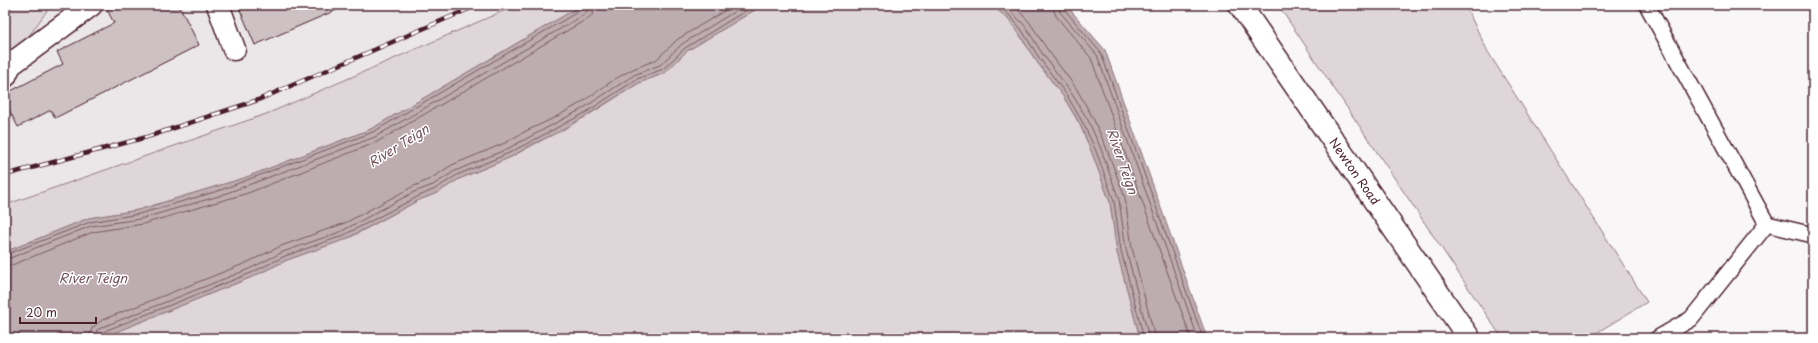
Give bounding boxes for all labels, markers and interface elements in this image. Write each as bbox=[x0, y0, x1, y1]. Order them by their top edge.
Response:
water label: River Teign bbox=[364, 118, 433, 171]
water label: River Teign bbox=[1103, 126, 1143, 198]
street label: Newton Road bbox=[1325, 134, 1385, 208]
water label: River Teign bbox=[59, 268, 128, 287]
scale bar bbox=[20, 299, 96, 325]
text: 20 m bbox=[26, 303, 57, 321]

